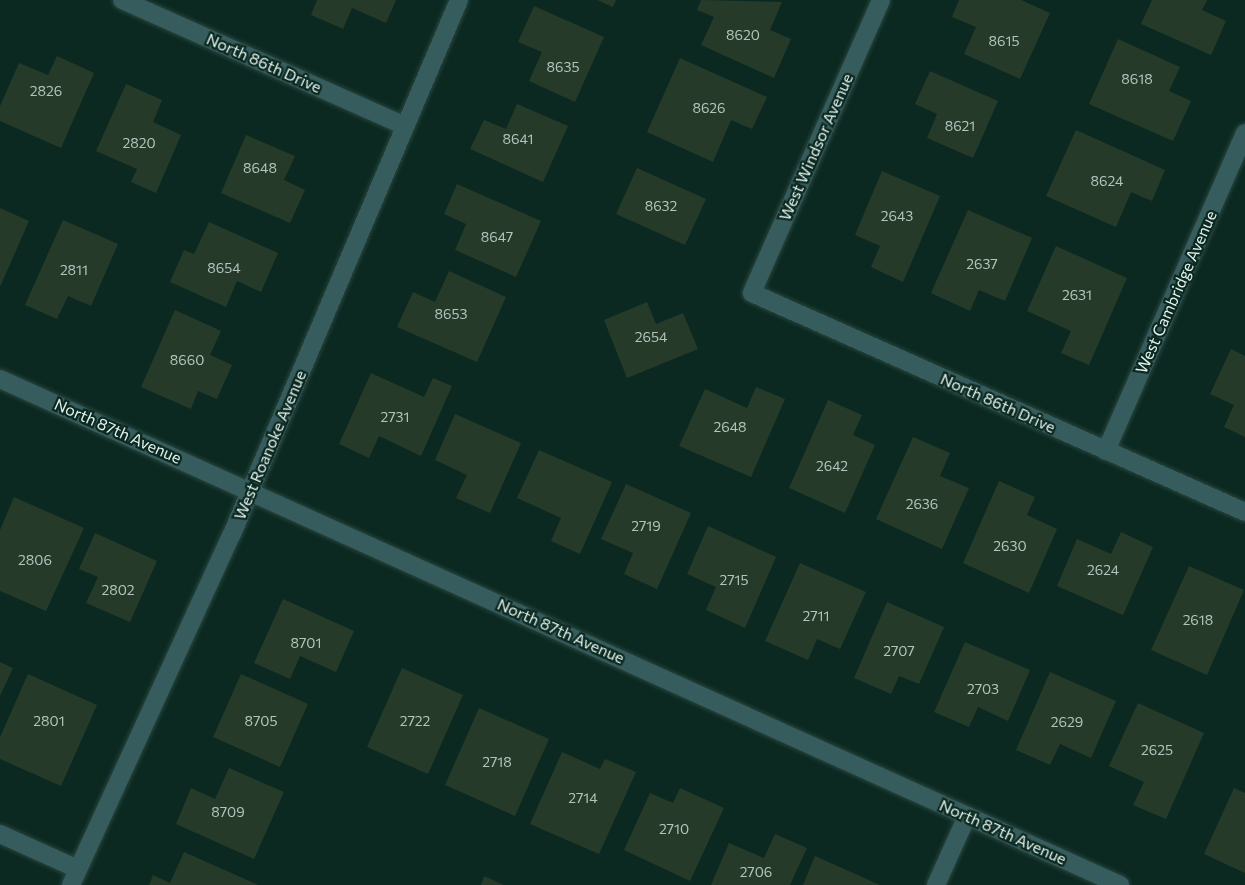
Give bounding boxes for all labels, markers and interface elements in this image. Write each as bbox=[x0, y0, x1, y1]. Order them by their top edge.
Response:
house number: 8620 bbox=[726, 27, 760, 43]
street label: North 86th Drive bbox=[204, 29, 324, 97]
house number: 8615 bbox=[988, 33, 1020, 49]
house number: 8635 bbox=[547, 59, 579, 75]
street label: West Windsor Avenue bbox=[775, 70, 857, 224]
house number: 8618 bbox=[1121, 71, 1153, 87]
house number: 2826 bbox=[30, 83, 62, 99]
house number: 8626 bbox=[692, 100, 726, 116]
house number: 8621 bbox=[945, 118, 975, 134]
house number: 8641 bbox=[503, 131, 533, 147]
house number: 2820 bbox=[122, 135, 156, 151]
house number: 8648 bbox=[243, 160, 277, 176]
house number: 8624 bbox=[1091, 173, 1123, 189]
house number: 8632 bbox=[645, 198, 677, 214]
house number: 2643 bbox=[881, 208, 913, 224]
street label: West Cambridge Avenue bbox=[1131, 208, 1221, 376]
house number: 8647 bbox=[481, 229, 513, 245]
house number: 2637 bbox=[966, 256, 998, 272]
house number: 8654 bbox=[207, 260, 241, 276]
house number: 2811 bbox=[60, 262, 88, 278]
house number: 2631 bbox=[1062, 287, 1092, 303]
house number: 8653 bbox=[434, 306, 468, 322]
house number: 2654 bbox=[635, 329, 667, 345]
house number: 8660 bbox=[170, 352, 204, 368]
street label: West Roanoke Avenue bbox=[230, 367, 310, 523]
street label: North 86th Drive bbox=[938, 369, 1058, 437]
street label: North 87th Avenue bbox=[52, 394, 184, 468]
house number: 2731 bbox=[380, 409, 410, 425]
house number: 2648 bbox=[713, 419, 747, 435]
house number: 2642 bbox=[816, 458, 848, 474]
house number: 2636 bbox=[906, 496, 938, 512]
house number: 2719 bbox=[631, 518, 661, 534]
house number: 2630 bbox=[993, 538, 1027, 554]
house number: 2806 bbox=[18, 552, 52, 568]
house number: 2624 bbox=[1087, 562, 1119, 578]
house number: 2715 bbox=[719, 572, 749, 588]
house number: 2802 bbox=[101, 582, 135, 598]
street label: North 87th Avenue bbox=[495, 594, 627, 668]
house number: 2711 bbox=[802, 608, 830, 624]
house number: 2618 bbox=[1183, 612, 1213, 628]
house number: 8701 bbox=[291, 635, 321, 651]
house number: 2707 bbox=[883, 643, 915, 659]
house number: 2703 bbox=[967, 681, 999, 697]
house number: 2801 bbox=[33, 713, 65, 729]
house number: 8705 bbox=[245, 713, 277, 729]
house number: 2722 bbox=[400, 713, 430, 729]
house number: 2629 bbox=[1051, 714, 1083, 730]
house number: 2625 bbox=[1141, 742, 1173, 758]
house number: 2718 bbox=[482, 754, 512, 770]
house number: 2714 bbox=[568, 790, 598, 806]
street label: North 87th Avenue bbox=[937, 795, 1069, 869]
house number: 8709 bbox=[211, 804, 245, 820]
house number: 2710 bbox=[659, 821, 689, 837]
house number: 2706 bbox=[740, 864, 772, 880]

